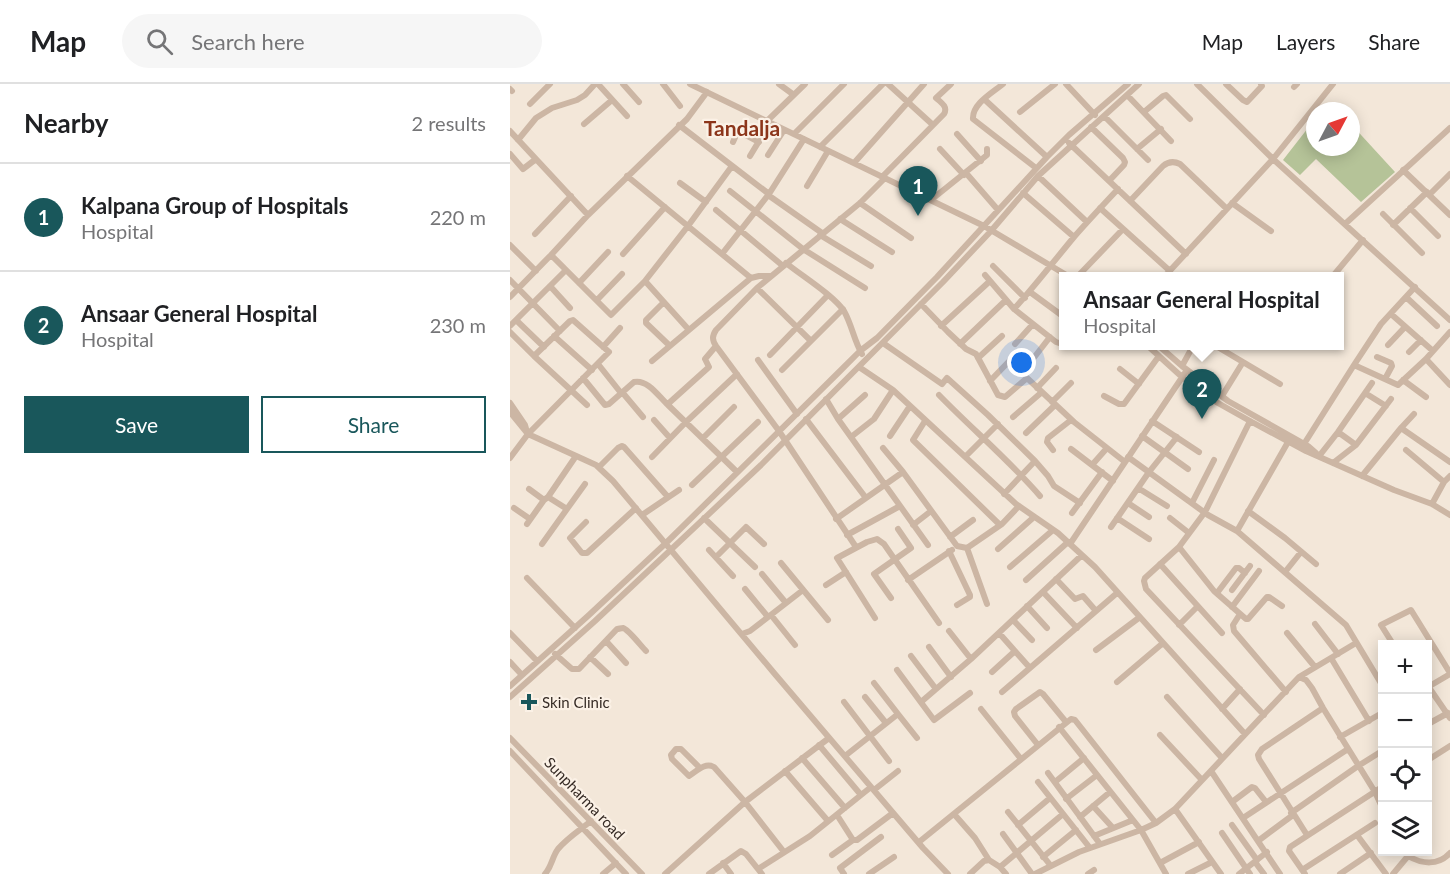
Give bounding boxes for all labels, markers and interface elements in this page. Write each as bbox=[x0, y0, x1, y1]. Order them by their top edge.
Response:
search box bbox=[122, 14, 542, 68]
text: Map bbox=[30, 24, 86, 58]
icon: search bbox=[143, 25, 176, 58]
text: Search here bbox=[191, 28, 305, 55]
text: Map bbox=[1202, 29, 1243, 54]
text: Layers bbox=[1276, 29, 1335, 54]
text: Share bbox=[1368, 29, 1420, 54]
north arrow bbox=[1306, 102, 1360, 156]
text: Nearby bbox=[24, 107, 109, 139]
text: 2 results bbox=[411, 111, 486, 135]
district label: Tandalja bbox=[704, 115, 780, 140]
pin: 1 bbox=[898, 166, 938, 216]
text: Kalpana Group of Hospitals bbox=[81, 192, 349, 219]
text: 1 bbox=[38, 205, 49, 229]
text: 220 m bbox=[430, 205, 486, 229]
text: Hospital bbox=[81, 219, 154, 243]
popup bbox=[1059, 272, 1344, 350]
text: Ansaar General Hospital bbox=[1083, 286, 1320, 313]
text: Ansaar General Hospital bbox=[81, 300, 317, 327]
text: 2 bbox=[38, 313, 49, 337]
text: 230 m bbox=[430, 313, 486, 337]
text: Hospital bbox=[1083, 313, 1156, 337]
text: Hospital bbox=[81, 327, 154, 351]
your location bbox=[1007, 348, 1036, 377]
pin: 2 bbox=[1182, 370, 1222, 419]
button: Save bbox=[24, 396, 249, 453]
button: Share bbox=[261, 396, 486, 453]
map controls bbox=[1378, 640, 1432, 856]
button: + bbox=[1378, 640, 1432, 694]
marker: Skin Clinic bbox=[520, 693, 538, 711]
place label: Skin Clinic bbox=[542, 693, 610, 711]
button: − bbox=[1378, 694, 1432, 748]
button: locate bbox=[1378, 748, 1432, 802]
street label: Sunpharma road bbox=[541, 753, 629, 843]
button: layers bbox=[1378, 802, 1432, 856]

